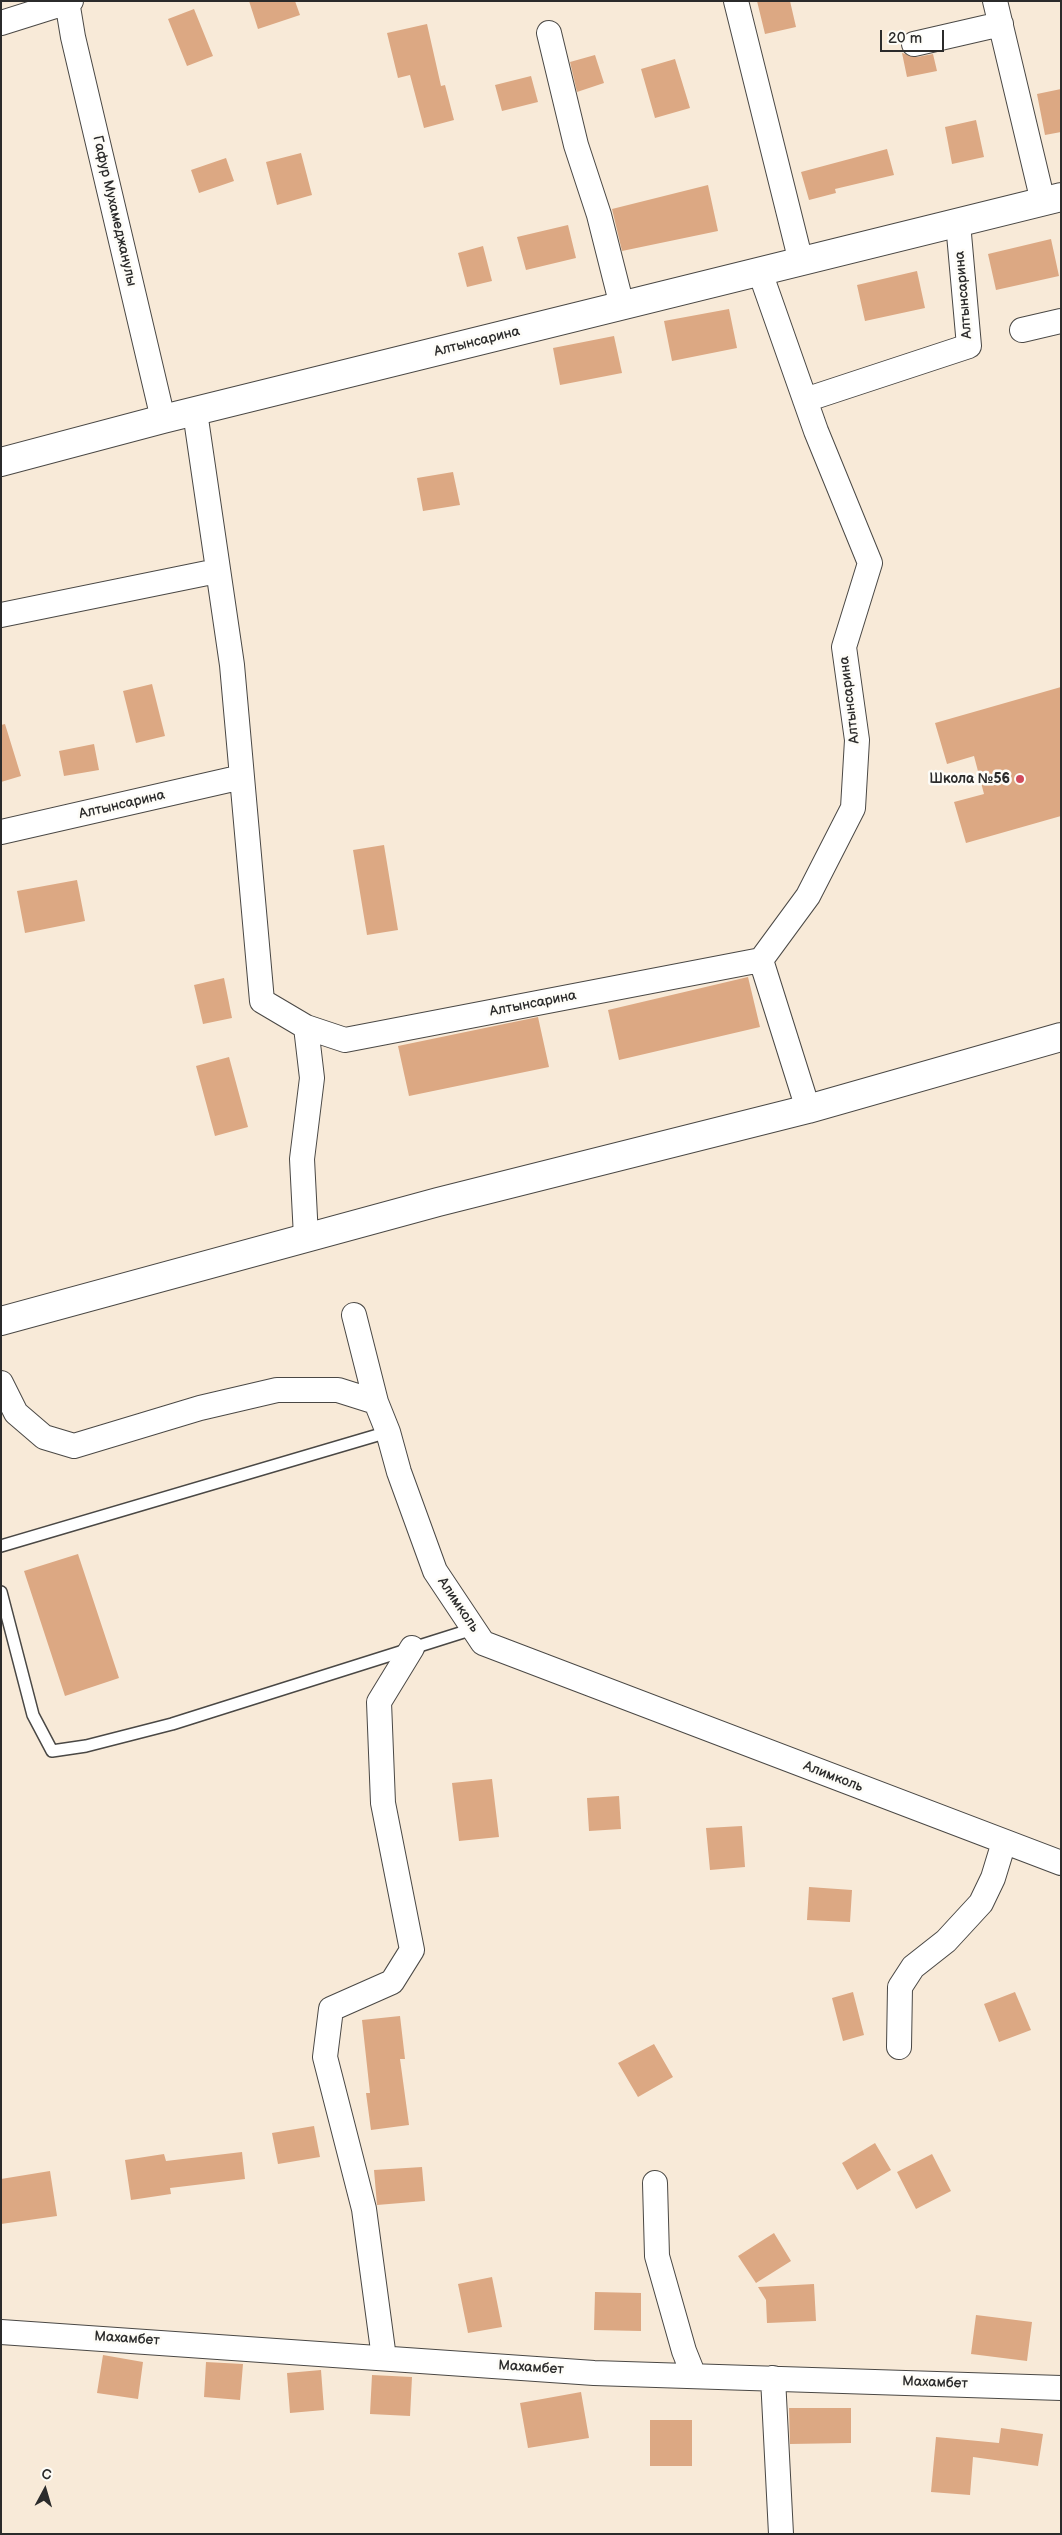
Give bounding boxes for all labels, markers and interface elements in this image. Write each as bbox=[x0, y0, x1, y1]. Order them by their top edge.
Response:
scale bar bbox=[882, 20, 946, 52]
text: 20 m bbox=[888, 29, 922, 48]
street label: Гафур Мухамеджанулы bbox=[88, 134, 140, 288]
street label: Алтынсарина bbox=[952, 250, 976, 340]
street label: Алтынсарина bbox=[432, 323, 522, 361]
street label: Алтынсарина bbox=[836, 655, 864, 745]
place label: Школа №56 bbox=[929, 771, 1010, 787]
marker: Школа №56 bbox=[1014, 773, 1026, 785]
street label: Алтынсарина bbox=[77, 787, 167, 823]
street label: Алтынсарина bbox=[488, 987, 578, 1021]
street label: Алимколь bbox=[433, 1574, 483, 1636]
street label: Алимколь bbox=[801, 1758, 865, 1796]
street label: Махамбет bbox=[94, 2328, 160, 2350]
street label: Махамбет bbox=[498, 2357, 564, 2379]
street label: Махамбет bbox=[902, 2373, 968, 2393]
north arrow bbox=[20, 2465, 70, 2515]
text: С bbox=[41, 2466, 52, 2484]

